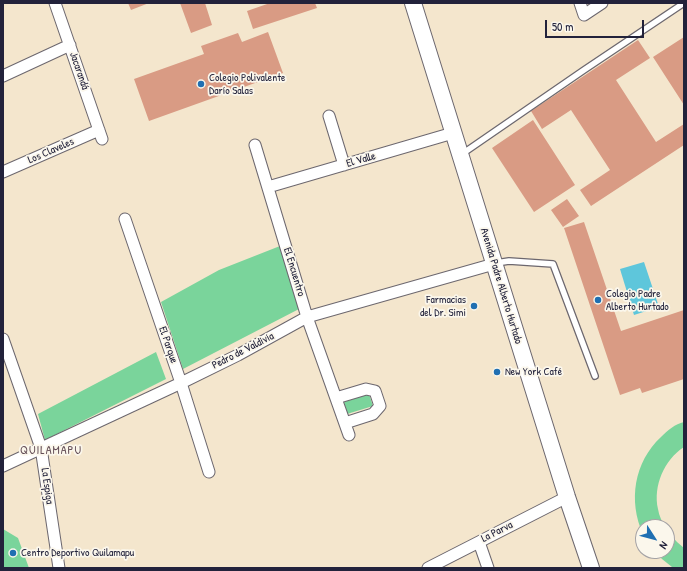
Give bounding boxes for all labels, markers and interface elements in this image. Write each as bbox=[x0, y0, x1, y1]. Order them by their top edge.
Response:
scale bar bbox=[547, 12, 646, 38]
text: 50 m bbox=[552, 18, 573, 35]
street label: Jacarandá bbox=[66, 50, 92, 92]
place label: Colegio Polivalente Darío Salas bbox=[209, 71, 285, 97]
marker: Colegio Polivalente Darío Salas bbox=[196, 79, 206, 89]
street label: Los Claveles bbox=[26, 135, 76, 167]
street label: El Valle bbox=[345, 150, 377, 170]
street label: Avenida Padre Alberto Hurtado bbox=[477, 226, 525, 346]
street label: El Encuentro bbox=[280, 246, 308, 298]
place label: Colegio Padre Alberto Hurtado bbox=[606, 287, 669, 313]
place label: Farmacias del Dr. Simi bbox=[420, 293, 466, 319]
marker: Colegio Padre Alberto Hurtado bbox=[593, 295, 603, 305]
marker: Farmacias del Dr. Simi bbox=[469, 301, 479, 311]
street label: El Parque bbox=[156, 325, 180, 365]
street label: Pedro de Valdivia bbox=[210, 330, 276, 372]
place label: New York Café bbox=[505, 365, 562, 379]
marker: New York Café bbox=[492, 367, 502, 377]
district label: QUILAMAPU bbox=[20, 444, 82, 458]
street label: La Espiga bbox=[38, 467, 56, 505]
street label: La Parva bbox=[479, 519, 515, 545]
north arrow bbox=[635, 519, 675, 559]
text: N bbox=[657, 539, 671, 552]
place label: Centro Deportivo Quilamapu bbox=[21, 546, 134, 560]
marker: Centro Deportivo Quilamapu bbox=[8, 548, 18, 558]

